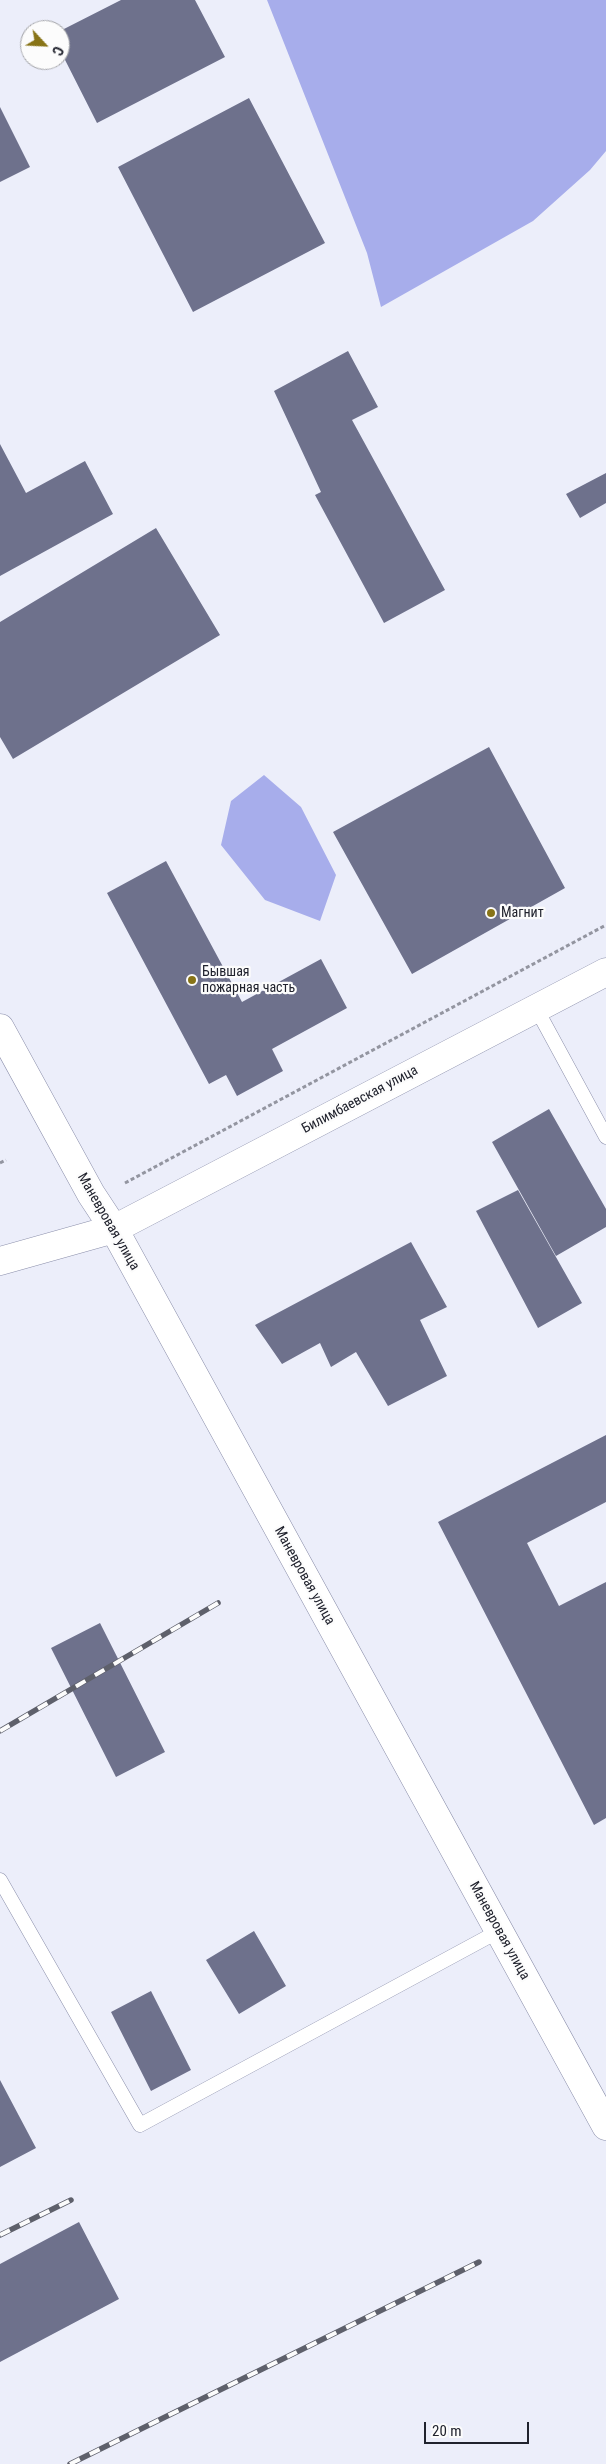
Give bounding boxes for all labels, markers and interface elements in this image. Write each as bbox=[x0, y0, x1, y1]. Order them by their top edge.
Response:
north arrow bbox=[20, 20, 70, 70]
text: С bbox=[49, 44, 67, 58]
place label: Магнит bbox=[501, 905, 544, 921]
marker: Магнит bbox=[485, 907, 497, 919]
place label: Бывшая пожарная часть bbox=[202, 964, 295, 996]
marker: Бывшая пожарная часть bbox=[186, 974, 198, 986]
street label: Билимбаевская улица bbox=[299, 1062, 421, 1138]
street label: Маневровая улица bbox=[73, 1170, 143, 1274]
street label: Маневровая улица bbox=[270, 1524, 338, 1628]
street label: Маневровая улица bbox=[465, 1879, 533, 1983]
scale bar bbox=[426, 2412, 531, 2444]
text: 20 m bbox=[432, 2422, 462, 2440]

